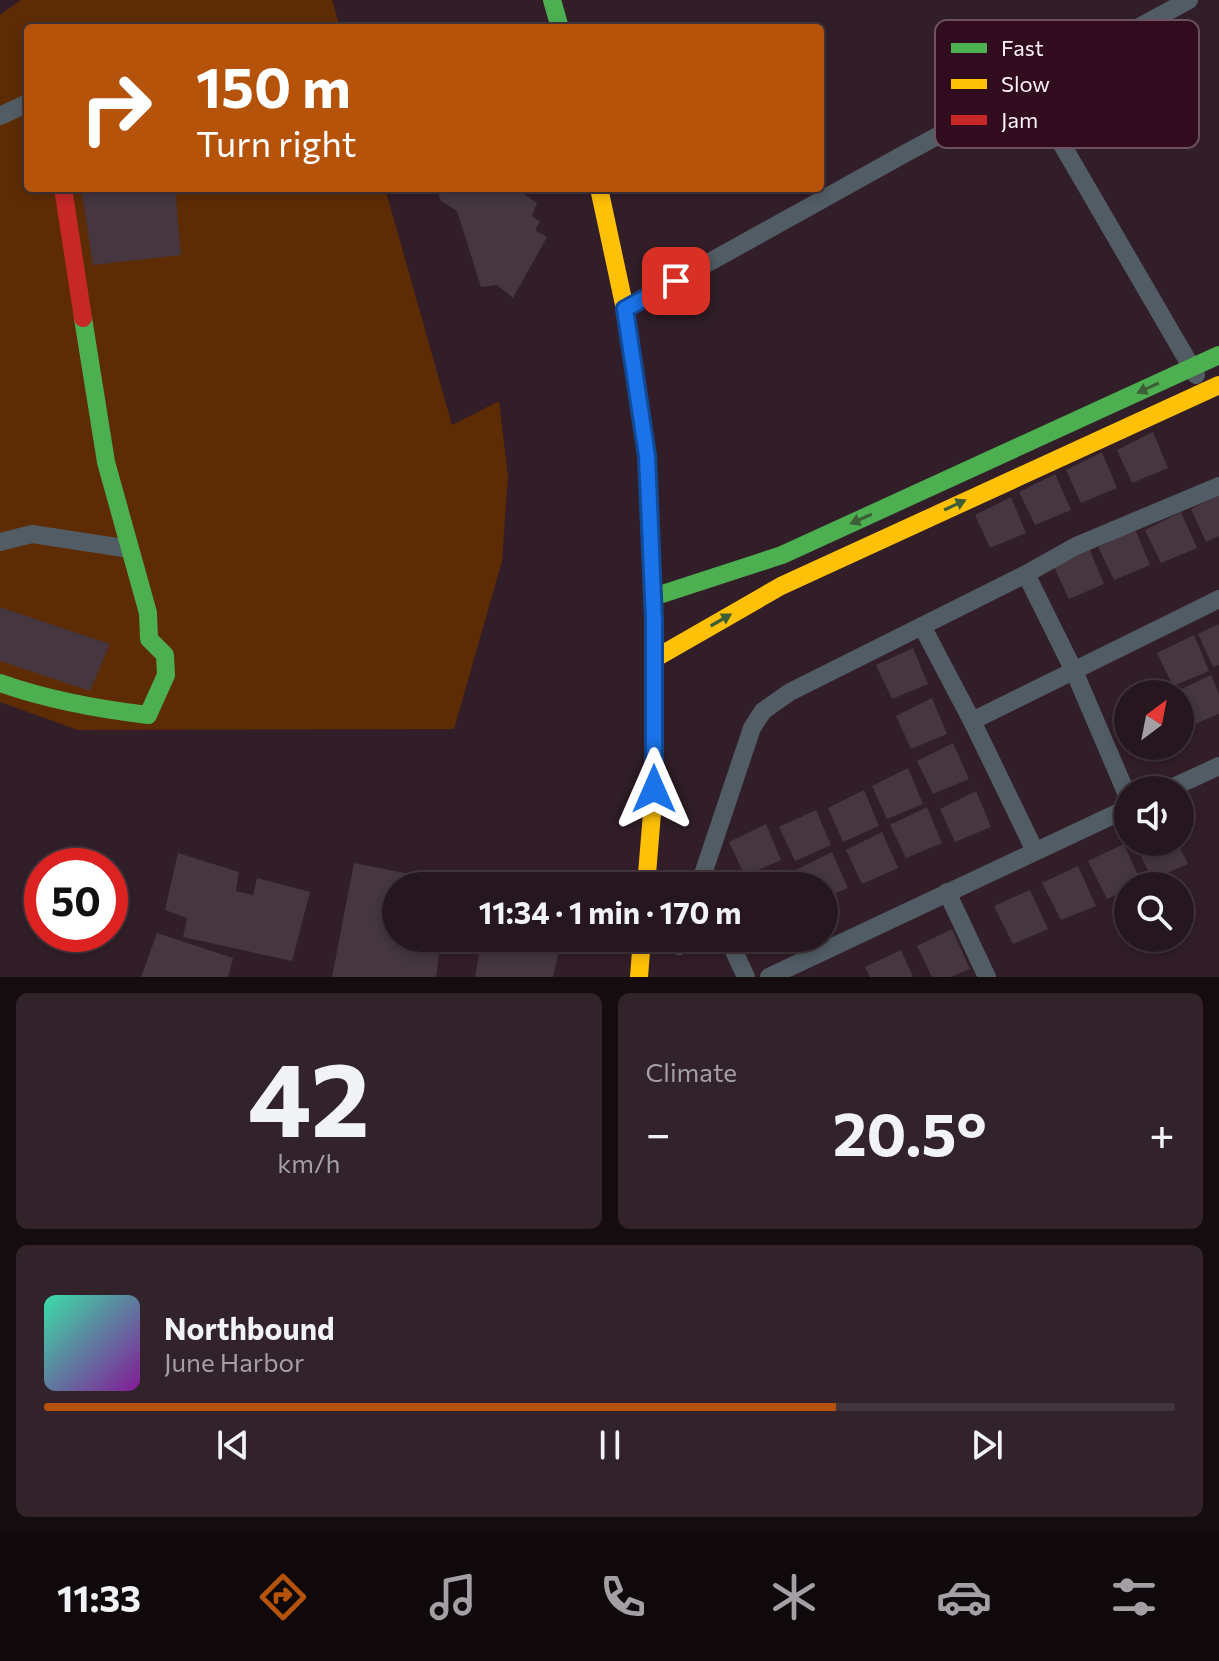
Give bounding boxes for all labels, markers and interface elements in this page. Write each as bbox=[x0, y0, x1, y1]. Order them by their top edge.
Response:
legend bbox=[935, 20, 1199, 148]
text: Fast bbox=[1001, 34, 1044, 61]
text: 150 m bbox=[196, 51, 351, 120]
icon: right bbox=[64, 56, 168, 160]
text: Slow bbox=[1001, 70, 1050, 97]
text: Jam bbox=[1001, 106, 1038, 133]
text: Turn right bbox=[196, 120, 357, 164]
pin bbox=[642, 247, 710, 315]
icon: arrive bbox=[654, 259, 698, 303]
one-way arrow bbox=[1137, 381, 1160, 395]
one-way arrow bbox=[943, 498, 966, 512]
one-way arrow bbox=[849, 513, 873, 526]
one-way arrow bbox=[710, 613, 733, 627]
north arrow bbox=[1114, 680, 1194, 760]
map controls bbox=[1114, 680, 1194, 952]
position arrow bbox=[612, 747, 696, 831]
button: sound bbox=[1114, 776, 1194, 856]
speed limit sign: 50 bbox=[24, 848, 128, 952]
button: search bbox=[1114, 872, 1194, 952]
text: 11:34 · 1 min · 170 m bbox=[479, 893, 741, 930]
text: 42 bbox=[248, 1031, 370, 1158]
text: Climate bbox=[646, 1056, 737, 1087]
text: 20.5° bbox=[833, 1095, 987, 1168]
text: − bbox=[646, 1105, 671, 1159]
text: + bbox=[1149, 1105, 1175, 1159]
text: km/h bbox=[277, 1147, 340, 1178]
text: Northbound bbox=[164, 1309, 335, 1346]
text: June Harbor bbox=[164, 1346, 304, 1377]
icon: previous bbox=[211, 1423, 255, 1467]
icon: pause bbox=[588, 1423, 632, 1467]
icon: next bbox=[965, 1423, 1009, 1467]
icon: directions bbox=[255, 1569, 311, 1625]
icon: music bbox=[425, 1569, 481, 1625]
icon: phone bbox=[595, 1569, 651, 1625]
icon: climate bbox=[766, 1569, 822, 1625]
icon: car bbox=[936, 1569, 992, 1625]
icon: filters bbox=[1106, 1569, 1162, 1625]
text: 11:33 bbox=[57, 1575, 141, 1619]

